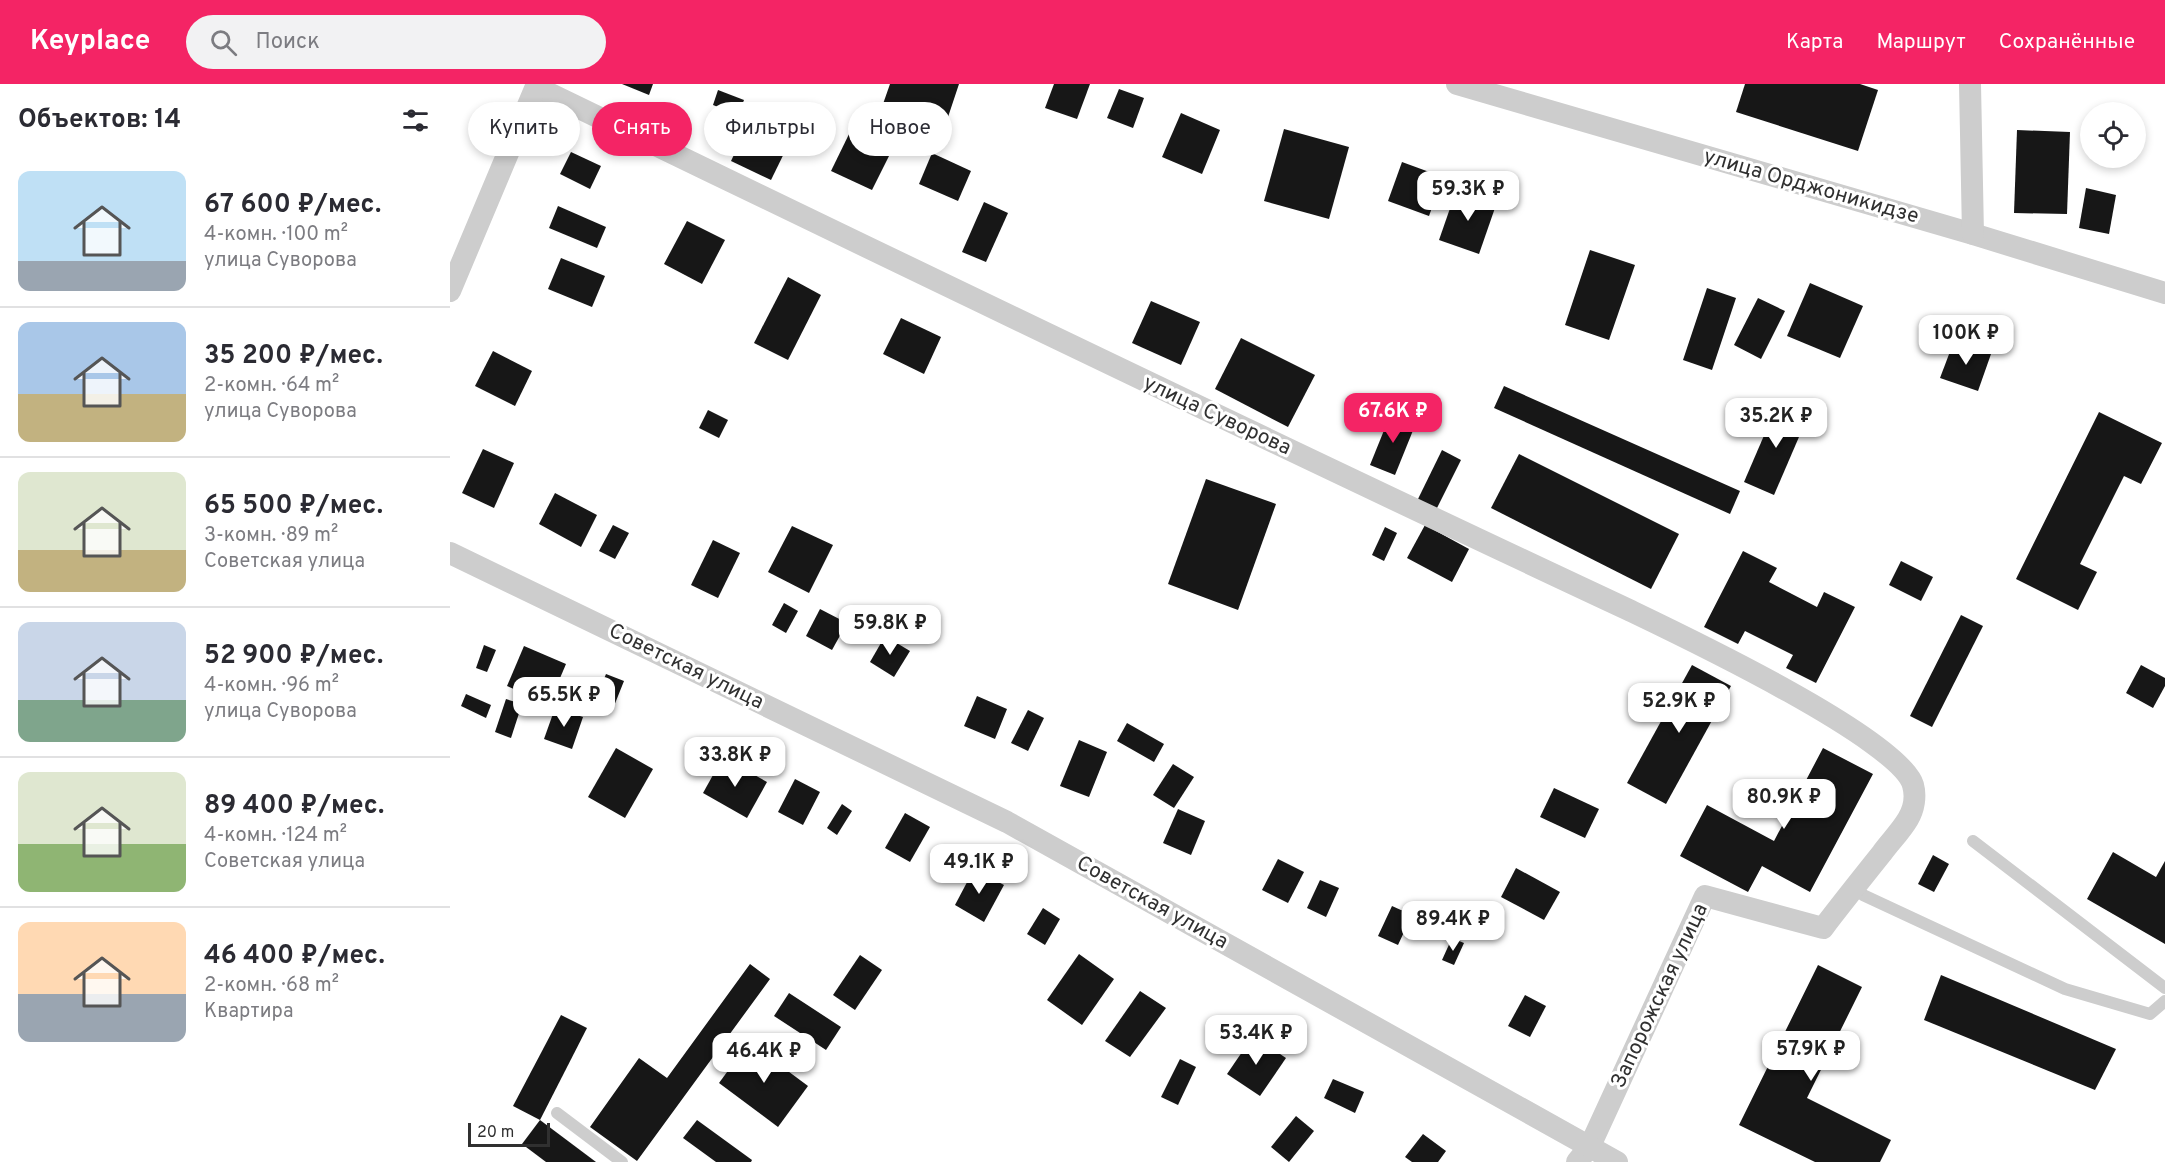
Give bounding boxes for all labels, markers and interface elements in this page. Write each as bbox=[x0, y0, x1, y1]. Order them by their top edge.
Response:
search box bbox=[186, 15, 606, 69]
text: Keyplace bbox=[30, 24, 150, 60]
icon: search bbox=[207, 26, 240, 59]
text: Поиск bbox=[255, 29, 320, 56]
text: Карта bbox=[1786, 29, 1843, 56]
text: Маршрут bbox=[1876, 29, 1966, 56]
text: Сохранённые bbox=[1999, 29, 2135, 56]
chip: Купить bbox=[468, 102, 580, 156]
chip: Снять bbox=[592, 102, 692, 156]
chip: Фильтры bbox=[704, 102, 836, 156]
chip: Новое bbox=[848, 102, 952, 156]
map controls bbox=[2080, 102, 2146, 168]
button: locate bbox=[2080, 102, 2146, 168]
text: Объектов: 14 bbox=[18, 104, 181, 137]
icon: filters bbox=[399, 104, 432, 137]
street label: улица Орджоникидзе bbox=[1700, 143, 1922, 231]
pin: 59.3K ₽ bbox=[1413, 171, 1523, 222]
text: 59.3K ₽ bbox=[1431, 177, 1505, 203]
text: 67 600 ₽/мес. bbox=[204, 189, 381, 222]
icon: home bbox=[66, 195, 138, 267]
text: 4-комн. · 100 m² bbox=[204, 222, 348, 248]
text: улица Суворова bbox=[204, 248, 357, 274]
pin: 100K ₽ bbox=[1917, 315, 2015, 366]
text: 100K ₽ bbox=[1933, 321, 1999, 347]
text: 35 200 ₽/мес. bbox=[204, 340, 383, 373]
icon: home bbox=[66, 346, 138, 418]
street label: улица Суворова bbox=[1139, 370, 1295, 462]
text: 2-комн. · 64 m² bbox=[204, 373, 339, 399]
pin: 67.6K ₽ bbox=[1338, 393, 1448, 444]
pin: 35.2K ₽ bbox=[1721, 398, 1831, 449]
text: улица Суворова bbox=[204, 399, 357, 425]
text: 67.6K ₽ bbox=[1358, 399, 1428, 425]
text: 35.2K ₽ bbox=[1739, 404, 1813, 430]
text: 65 500 ₽/мес. bbox=[204, 490, 383, 523]
icon: home bbox=[66, 496, 138, 568]
text: 3-комн. · 89 m² bbox=[204, 523, 338, 549]
text: Советская улица bbox=[204, 549, 365, 575]
pin: 59.8K ₽ bbox=[835, 605, 945, 656]
text: 59.8K ₽ bbox=[853, 611, 927, 637]
street label: Советская улица bbox=[604, 618, 768, 716]
text: 52 900 ₽/мес. bbox=[204, 640, 383, 673]
icon: home bbox=[66, 646, 138, 718]
text: 4-комн. · 96 m² bbox=[204, 673, 339, 699]
pin: 65.5K ₽ bbox=[509, 677, 619, 728]
text: 65.5K ₽ bbox=[527, 683, 601, 709]
pin: 52.9K ₽ bbox=[1624, 683, 1734, 734]
text: 52.9K ₽ bbox=[1642, 689, 1716, 715]
text: улица Суворова bbox=[204, 699, 357, 725]
pin: 33.8K ₽ bbox=[680, 737, 790, 788]
text: 33.8K ₽ bbox=[698, 743, 772, 769]
pin: 80.9K ₽ bbox=[1729, 779, 1839, 830]
text: 80.9K ₽ bbox=[1747, 785, 1821, 811]
text: 89 400 ₽/мес. bbox=[204, 790, 384, 823]
icon: home bbox=[66, 796, 138, 868]
text: 4-комн. · 124 m² bbox=[204, 823, 347, 849]
pin: 49.1K ₽ bbox=[924, 844, 1034, 895]
text: Советская улица bbox=[204, 849, 365, 875]
text: 49.1K ₽ bbox=[944, 850, 1014, 876]
street label: Советская улица bbox=[1071, 850, 1233, 956]
street label: Запорожская улица bbox=[1605, 899, 1715, 1093]
pin: 89.4K ₽ bbox=[1398, 901, 1508, 952]
text: 89.4K ₽ bbox=[1416, 907, 1490, 933]
text: 46 400 ₽/мес. bbox=[204, 940, 385, 973]
icon: home bbox=[66, 946, 138, 1018]
text: 2-комн. · 68 m² bbox=[204, 973, 339, 999]
text: Квартира bbox=[204, 999, 293, 1025]
pin: 53.4K ₽ bbox=[1201, 1015, 1311, 1066]
text: 53.4K ₽ bbox=[1219, 1021, 1293, 1047]
pin: 57.9K ₽ bbox=[1756, 1031, 1866, 1082]
pin: 46.4K ₽ bbox=[709, 1033, 819, 1084]
text: 57.9K ₽ bbox=[1776, 1037, 1846, 1063]
text: 46.4K ₽ bbox=[726, 1039, 802, 1065]
scale bar bbox=[468, 1120, 550, 1148]
text: 20 m bbox=[477, 1123, 514, 1143]

